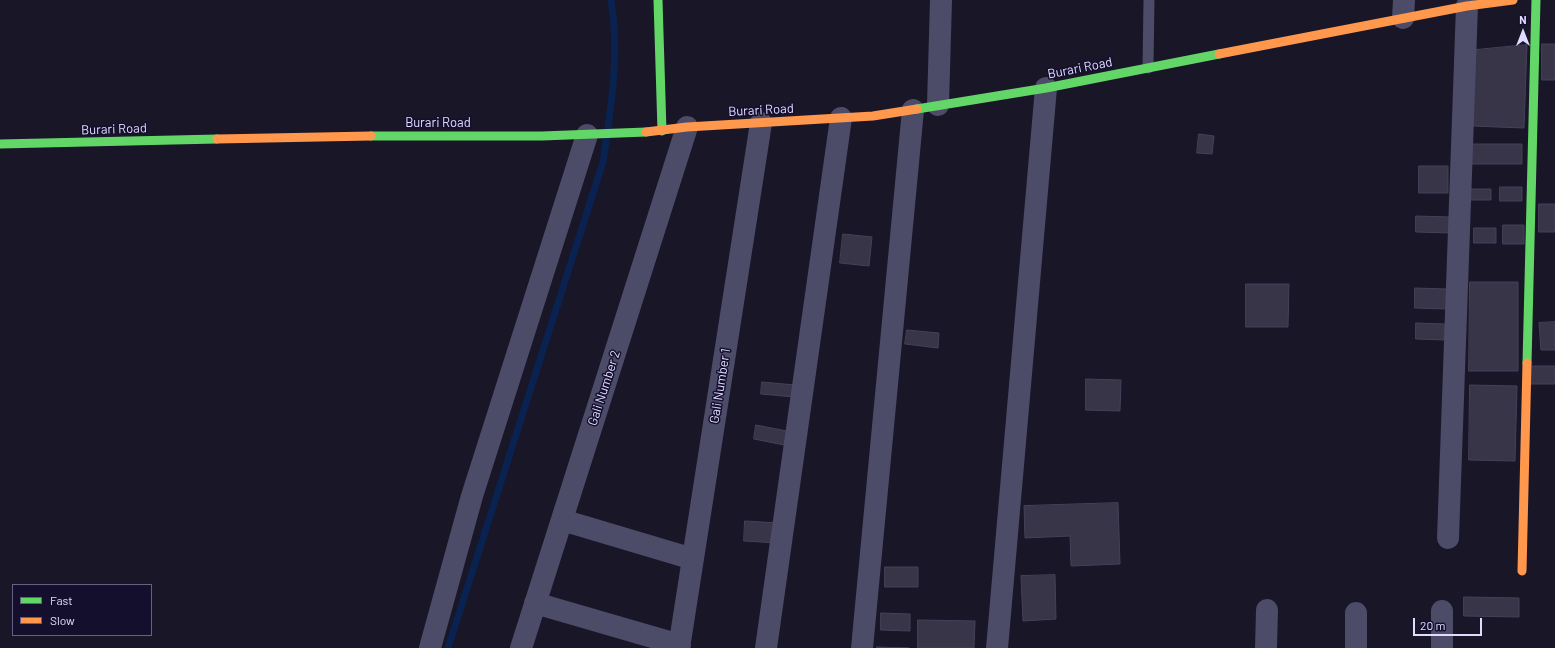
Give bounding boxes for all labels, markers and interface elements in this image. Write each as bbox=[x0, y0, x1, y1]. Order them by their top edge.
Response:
north arrow bbox=[1503, 12, 1543, 52]
text: N bbox=[1519, 13, 1527, 26]
street label: Burari Road bbox=[1046, 54, 1114, 82]
street label: Burari Road bbox=[728, 100, 794, 120]
street label: Burari Road bbox=[405, 115, 471, 131]
street label: Burari Road bbox=[81, 120, 147, 138]
street label: Gali Number 1 bbox=[706, 347, 734, 425]
street label: Gali Number 2 bbox=[585, 348, 623, 428]
legend bbox=[12, 584, 152, 636]
text: Fast bbox=[50, 593, 73, 607]
scale bar bbox=[1415, 610, 1484, 636]
text: Slow bbox=[50, 613, 75, 627]
text: 20 m bbox=[1420, 618, 1446, 632]

